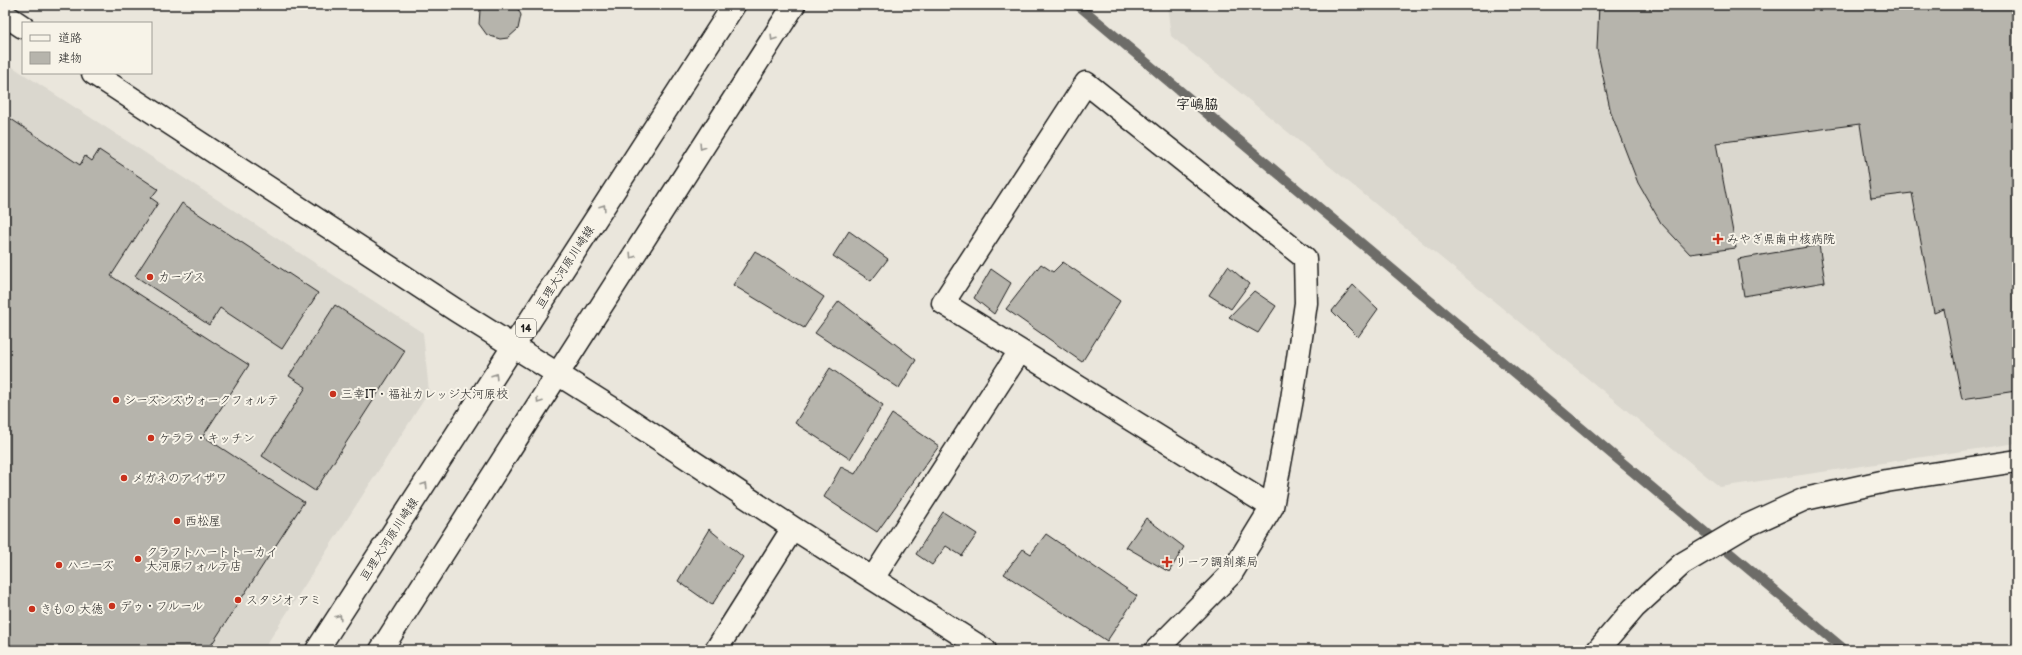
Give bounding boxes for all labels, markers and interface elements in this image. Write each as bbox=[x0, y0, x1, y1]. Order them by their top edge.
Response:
legend bbox=[22, 22, 152, 74]
text: 道路 bbox=[58, 31, 82, 46]
one-way arrow bbox=[770, 34, 777, 41]
text: 建物 bbox=[58, 51, 82, 66]
district label: 字嶋脇 bbox=[1176, 96, 1218, 113]
one-way arrow bbox=[699, 143, 707, 150]
one-way arrow bbox=[598, 205, 605, 212]
street label: 亘理大河原川崎線 bbox=[533, 223, 598, 312]
place label: みやぎ県南中核病院 bbox=[1727, 232, 1835, 247]
marker: みやぎ県南中核病院 bbox=[1712, 233, 1724, 245]
one-way arrow bbox=[629, 252, 636, 259]
place label: カーブス bbox=[158, 270, 205, 285]
marker: カーブス bbox=[145, 272, 155, 282]
road number: 14 bbox=[516, 319, 536, 337]
one-way arrow bbox=[491, 373, 498, 380]
place label: 三幸IT・福祉カレッジ大河原校 bbox=[341, 387, 508, 402]
marker: 三幸IT・福祉カレッジ大河原校 bbox=[328, 389, 338, 399]
place label: シーズンズウォークフォルテ bbox=[124, 393, 279, 408]
marker: シーズンズウォークフォルテ bbox=[111, 395, 121, 405]
one-way arrow bbox=[536, 397, 544, 404]
place label: ケララ・キッチン bbox=[159, 431, 255, 446]
marker: ケララ・キッチン bbox=[146, 433, 156, 443]
place label: メガネのアイザワ bbox=[132, 471, 227, 486]
marker: メガネのアイザワ bbox=[119, 473, 129, 483]
one-way arrow bbox=[420, 482, 428, 489]
street label: 亘理大河原川崎線 bbox=[357, 495, 422, 584]
place label: 西松屋 bbox=[185, 514, 221, 529]
marker: 西松屋 bbox=[172, 516, 182, 526]
place label: クラフトハートトーカイ 大河原フォルテ店 bbox=[146, 545, 278, 574]
marker: クラフトハートトーカイ 大河原フォルテ店 bbox=[133, 554, 143, 564]
place label: リーフ調剤薬局 bbox=[1175, 555, 1259, 570]
marker: リーフ調剤薬局 bbox=[1162, 557, 1172, 567]
place label: ハニーズ bbox=[67, 558, 114, 573]
marker: ハニーズ bbox=[54, 560, 64, 570]
place label: スタジオ アミ bbox=[246, 593, 321, 608]
marker: スタジオ アミ bbox=[233, 595, 243, 605]
place label: デゥ・フルール bbox=[120, 599, 203, 614]
marker: デゥ・フルール bbox=[107, 601, 117, 611]
place label: きもの 大徳 bbox=[40, 602, 103, 617]
marker: きもの 大徳 bbox=[27, 604, 37, 614]
one-way arrow bbox=[334, 614, 341, 621]

